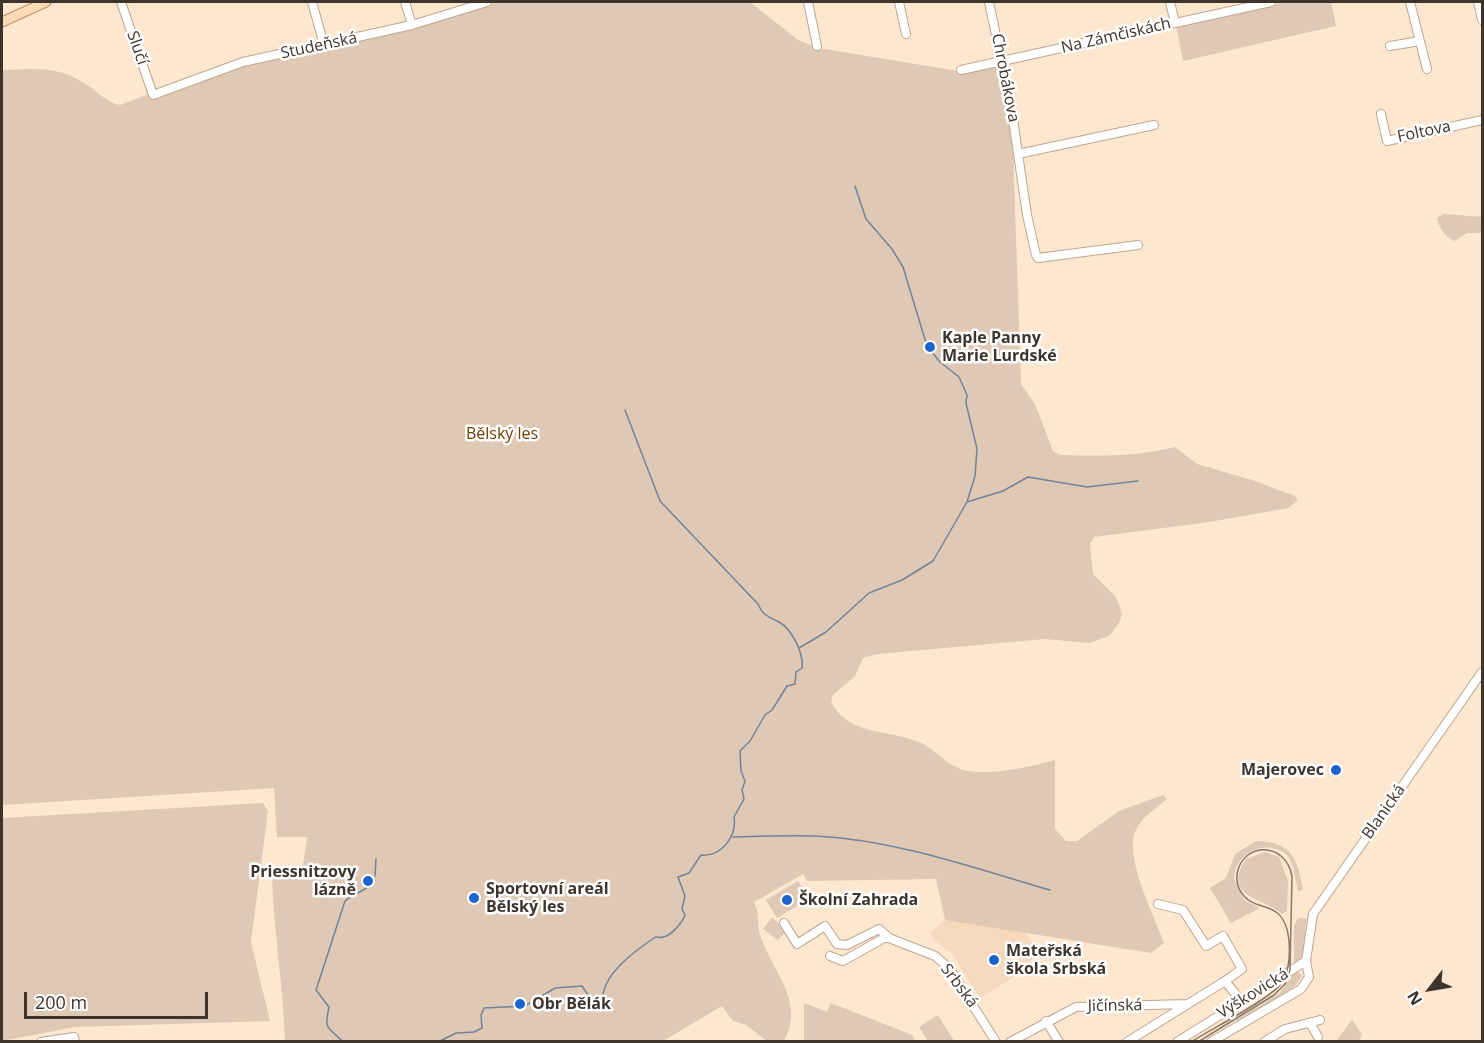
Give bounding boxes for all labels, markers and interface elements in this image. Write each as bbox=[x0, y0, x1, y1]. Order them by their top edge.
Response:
street label: Na Zámčiskách bbox=[1059, 14, 1173, 58]
street label: Slučí bbox=[122, 29, 152, 67]
street label: Studeňská bbox=[279, 29, 359, 63]
street label: Chrobákova bbox=[987, 32, 1023, 124]
street label: Foltova bbox=[1396, 117, 1452, 147]
place label: Kaple Panny Marie Lurdské bbox=[942, 328, 1057, 366]
marker: Kaple Panny Marie Lurdské bbox=[923, 340, 937, 354]
park label: Bělský les bbox=[466, 424, 538, 444]
place label: Majerovec bbox=[1241, 760, 1324, 780]
marker: Majerovec bbox=[1329, 763, 1343, 777]
street label: Blanická bbox=[1358, 781, 1410, 843]
place label: Priessnitzovy lázně bbox=[250, 862, 356, 900]
marker: Priessnitzovy lázně bbox=[361, 874, 375, 888]
place label: Sportovní areál Bělský les bbox=[486, 879, 609, 917]
place label: Školní Zahrada bbox=[799, 890, 918, 910]
marker: Sportovní areál Bělský les bbox=[467, 891, 481, 905]
marker: Školní Zahrada bbox=[780, 893, 794, 907]
place label: Mateřská škola Srbská bbox=[1006, 941, 1106, 979]
marker: Mateřská škola Srbská bbox=[987, 953, 1001, 967]
north arrow bbox=[1400, 959, 1460, 1019]
street label: Srbská bbox=[936, 960, 982, 1012]
street label: Výškovická bbox=[1214, 965, 1292, 1023]
scale bar bbox=[27, 980, 212, 1018]
text: N bbox=[1402, 987, 1427, 1010]
text: 200 m bbox=[35, 990, 87, 1014]
place label: Obr Bělák bbox=[532, 994, 611, 1014]
street label: Jičínská bbox=[1087, 996, 1143, 1016]
marker: Obr Bělák bbox=[513, 997, 527, 1011]

